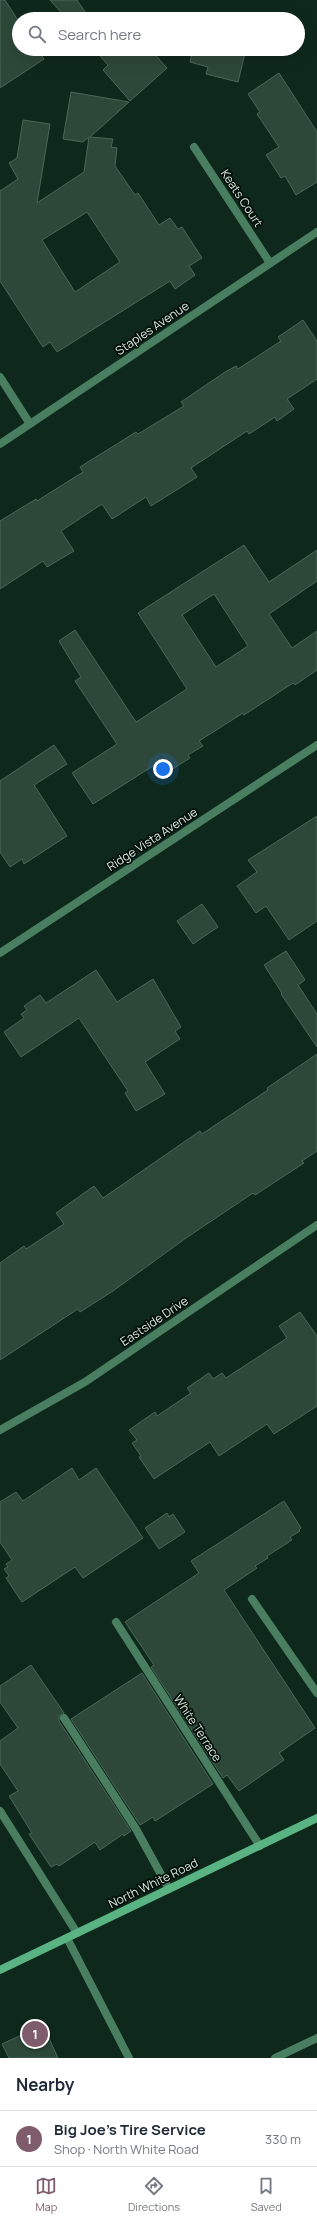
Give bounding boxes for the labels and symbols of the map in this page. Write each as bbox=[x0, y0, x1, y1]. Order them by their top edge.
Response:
street label: Keats Court bbox=[217, 166, 267, 230]
street label: Staples Avenue bbox=[112, 297, 192, 359]
your location bbox=[153, 759, 173, 779]
street label: Ridge Vista Avenue bbox=[103, 803, 201, 875]
street label: Eastside Drive bbox=[117, 1292, 191, 1350]
street label: White Terrace bbox=[170, 1691, 226, 1765]
street label: North White Road bbox=[105, 1854, 201, 1912]
pin: 1 bbox=[22, 2019, 48, 2049]

